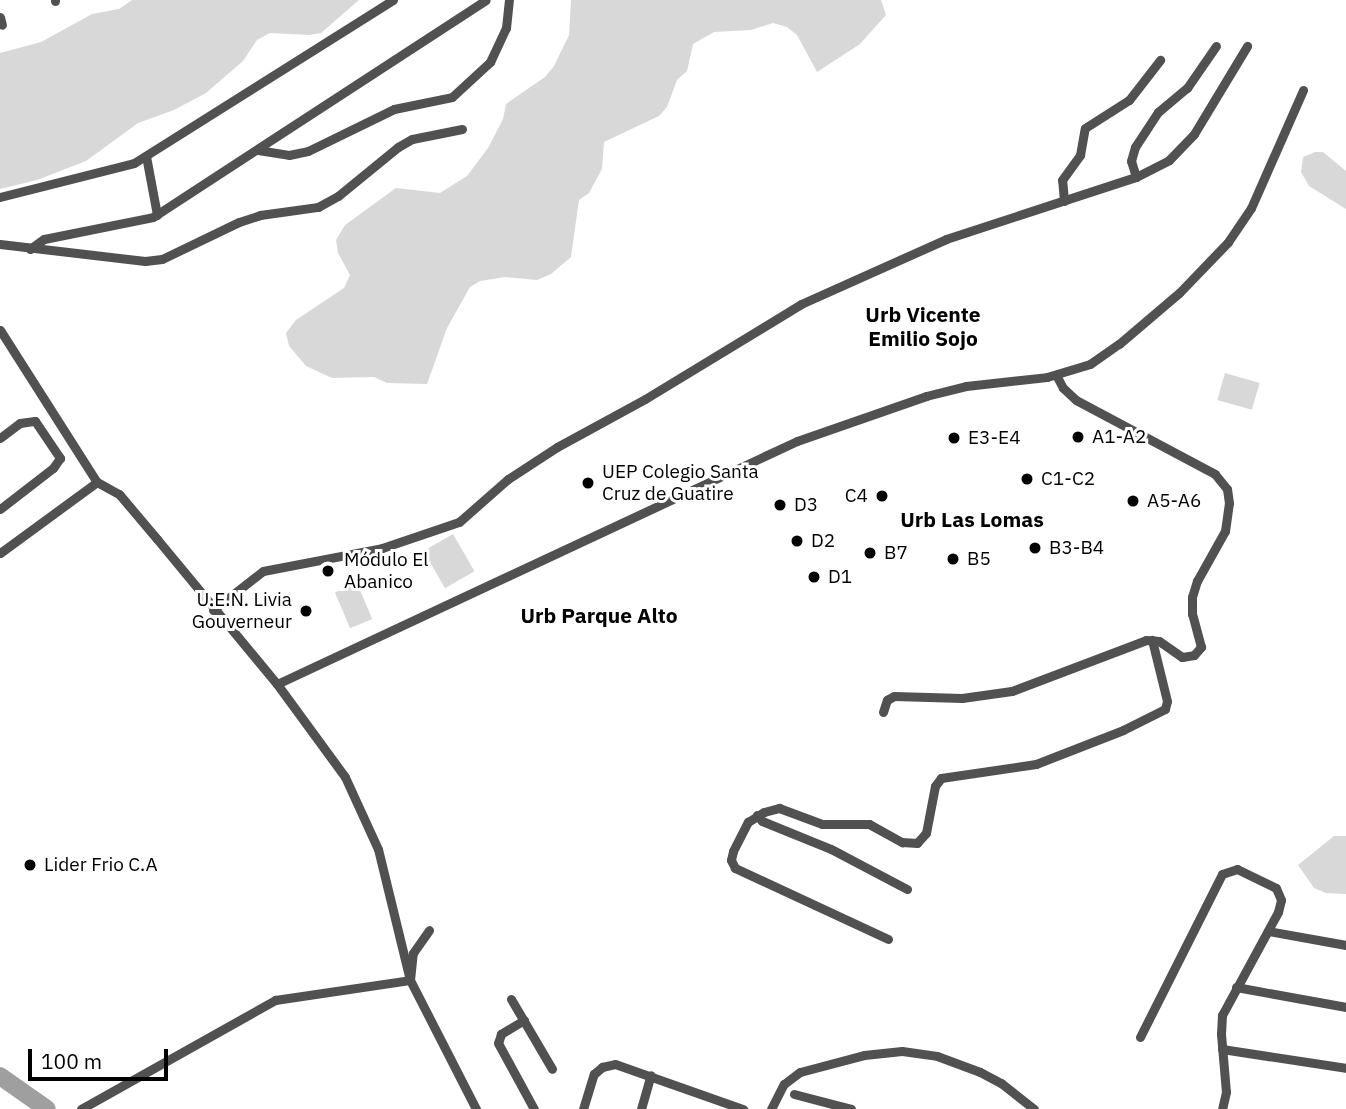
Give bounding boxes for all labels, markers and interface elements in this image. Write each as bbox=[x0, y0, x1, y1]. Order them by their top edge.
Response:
district label: Urb Vicente Emilio Sojo bbox=[865, 301, 981, 351]
place label: A1-A2 bbox=[1092, 426, 1146, 448]
place label: E3-E4 bbox=[968, 427, 1021, 449]
marker: A1-A2 bbox=[1070, 429, 1086, 445]
marker: E3-E4 bbox=[946, 430, 962, 446]
place label: UEP Colegio Santa Cruz de Guatire bbox=[602, 461, 759, 505]
place label: C1-C2 bbox=[1041, 468, 1095, 490]
marker: C1-C2 bbox=[1019, 471, 1035, 487]
marker: UEP Colegio Santa Cruz de Guatire bbox=[580, 475, 596, 491]
place label: C4 bbox=[845, 485, 868, 507]
marker: C4 bbox=[874, 488, 890, 504]
place label: A5-A6 bbox=[1147, 490, 1201, 512]
marker: A5-A6 bbox=[1125, 493, 1141, 509]
place label: D3 bbox=[794, 494, 818, 516]
marker: D3 bbox=[772, 497, 788, 513]
district label: Urb Las Lomas bbox=[900, 506, 1044, 532]
place label: D2 bbox=[811, 530, 835, 552]
marker: D2 bbox=[789, 533, 805, 549]
place label: B3-B4 bbox=[1049, 537, 1104, 559]
marker: B3-B4 bbox=[1027, 540, 1043, 556]
place label: B7 bbox=[884, 542, 908, 564]
marker: B7 bbox=[862, 545, 878, 561]
place label: B5 bbox=[967, 548, 991, 570]
place label: Módulo El Abanico bbox=[344, 549, 428, 593]
marker: B5 bbox=[945, 551, 961, 567]
marker: Módulo El Abanico bbox=[318, 561, 338, 581]
place label: D1 bbox=[828, 566, 852, 588]
marker: D1 bbox=[806, 569, 822, 585]
place label: U.E.N. Livia Gouverneur bbox=[192, 589, 292, 633]
district label: Urb Parque Alto bbox=[520, 602, 678, 628]
marker: U.E.N. Livia Gouverneur bbox=[298, 603, 314, 619]
place label: Lider Frio C.A bbox=[44, 854, 158, 876]
marker: Lider Frio C.A bbox=[22, 857, 38, 873]
scale bar bbox=[32, 1036, 172, 1080]
text: 100 m bbox=[41, 1047, 102, 1075]

